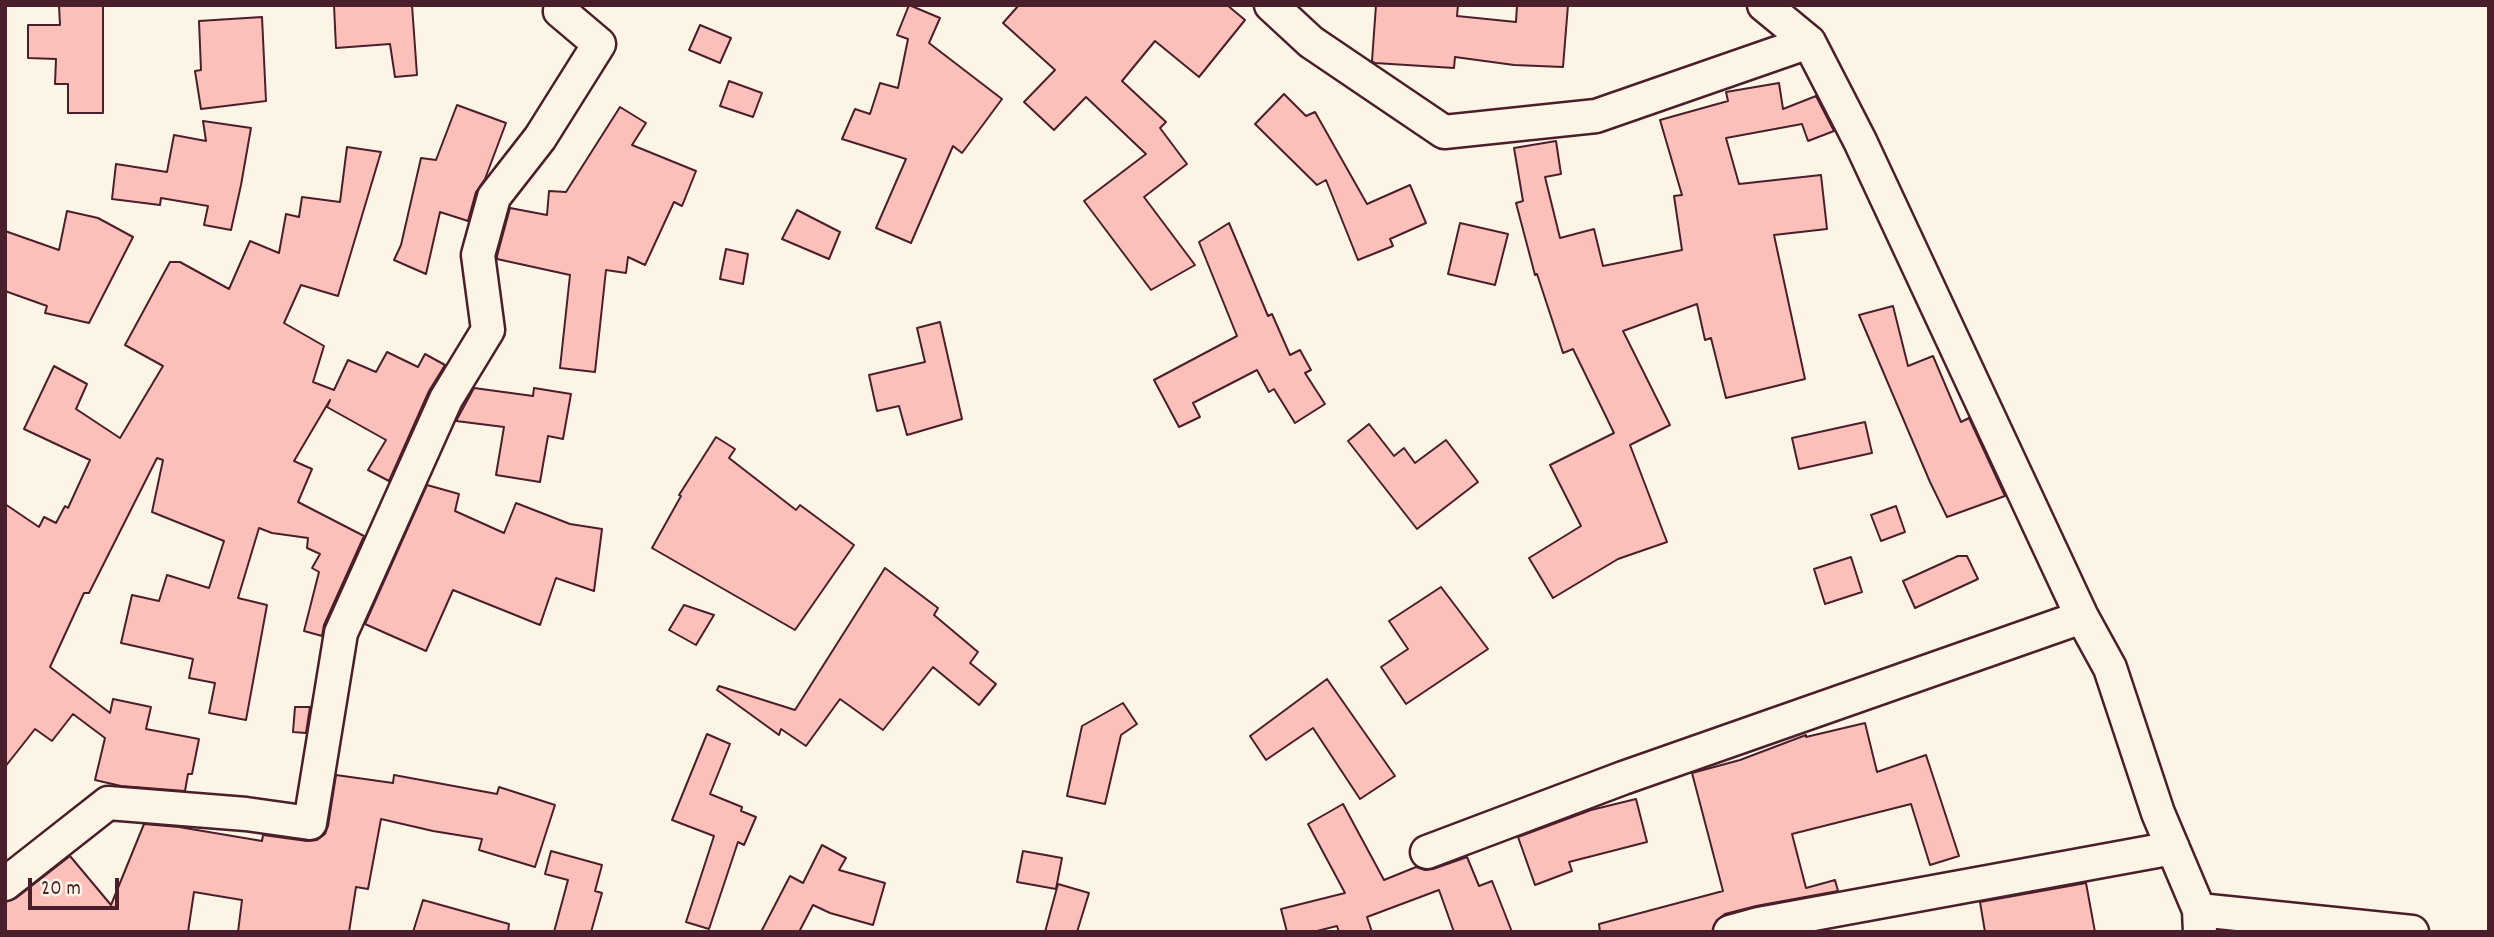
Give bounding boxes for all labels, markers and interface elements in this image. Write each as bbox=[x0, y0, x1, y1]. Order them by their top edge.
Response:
scale bar bbox=[32, 864, 122, 908]
text: 20 m bbox=[41, 875, 81, 905]

